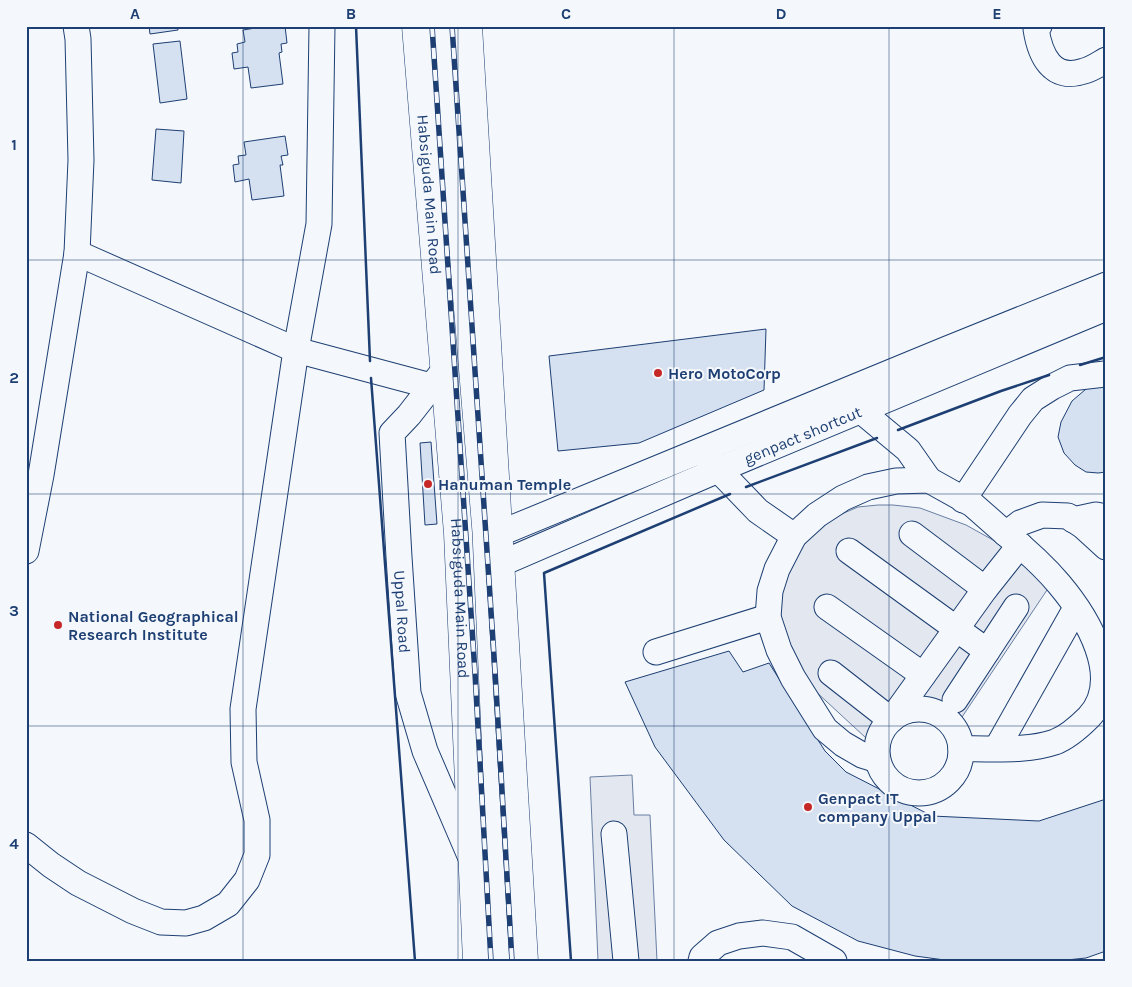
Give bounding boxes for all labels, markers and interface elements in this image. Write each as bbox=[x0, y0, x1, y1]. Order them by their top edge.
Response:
text: A bbox=[130, 4, 140, 23]
text: B bbox=[346, 4, 356, 23]
text: C bbox=[561, 4, 571, 23]
text: D bbox=[776, 4, 787, 23]
text: E bbox=[992, 4, 1002, 23]
street label: Habsiguda Main Road bbox=[414, 114, 446, 275]
text: 1 bbox=[11, 135, 17, 154]
place label: Hero MotoCorp bbox=[668, 364, 781, 383]
marker: Hero MotoCorp bbox=[652, 367, 664, 379]
text: 2 bbox=[9, 368, 19, 387]
street label: genpact shortcut bbox=[741, 402, 864, 468]
place label: Hanuman Temple bbox=[438, 475, 571, 494]
marker: Hanuman Temple bbox=[422, 478, 434, 490]
street label: Habsiguda Main Road bbox=[447, 517, 474, 679]
street label: Uppal Road bbox=[390, 569, 415, 654]
text: 3 bbox=[9, 601, 19, 620]
place label: National Geographical Research Institute bbox=[68, 607, 239, 644]
marker: National Geographical Research Institute bbox=[52, 619, 64, 631]
place label: Genpact IT company Uppal bbox=[818, 789, 937, 826]
marker: Genpact IT company Uppal bbox=[802, 801, 814, 813]
text: 4 bbox=[9, 834, 19, 853]

